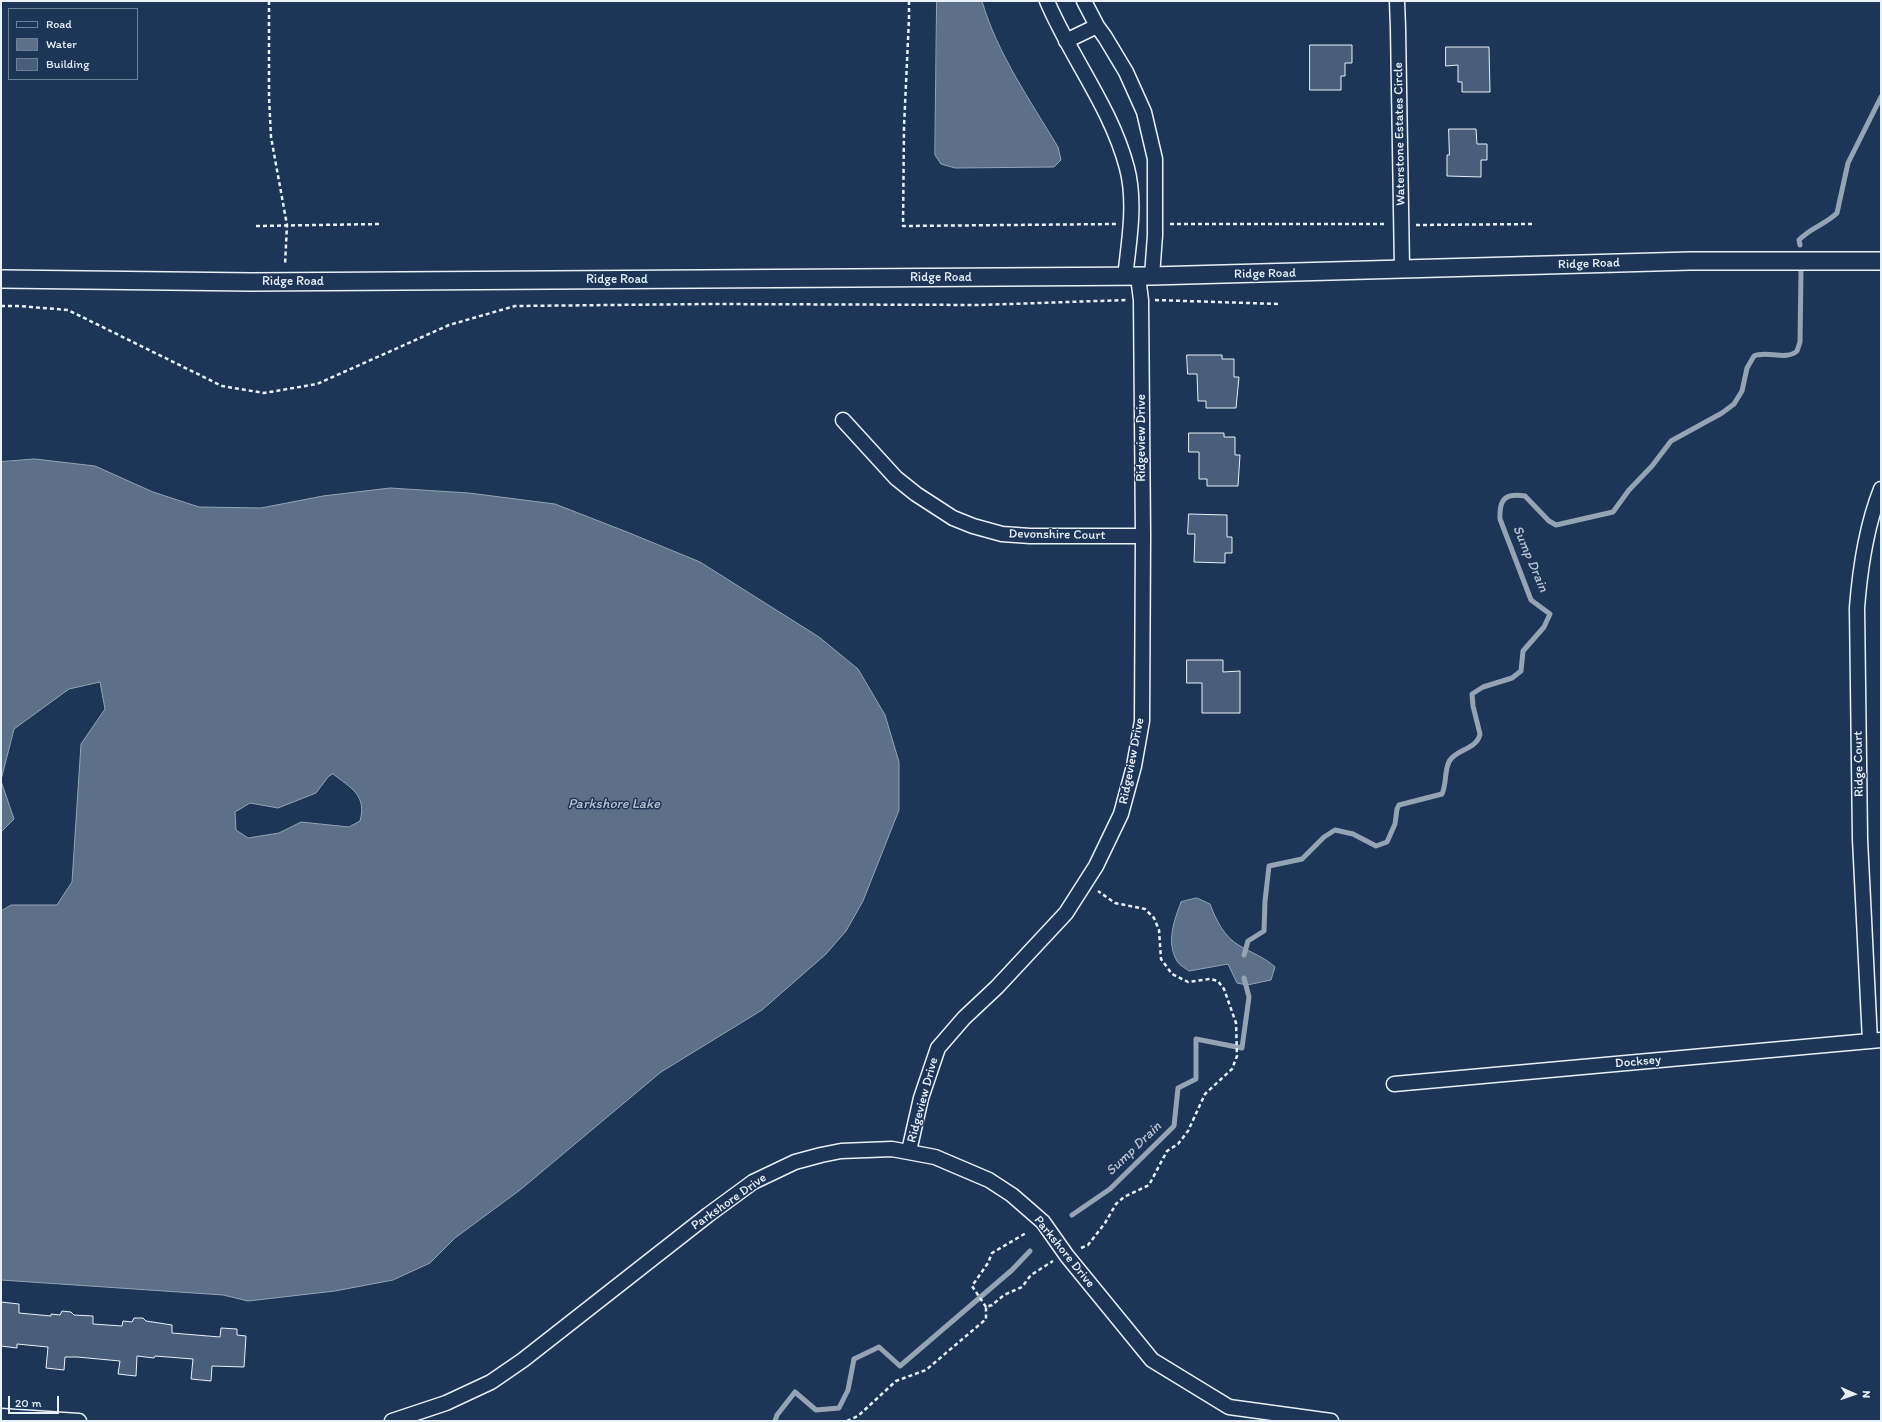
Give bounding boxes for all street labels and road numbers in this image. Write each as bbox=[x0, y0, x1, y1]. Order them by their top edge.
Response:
street label: Waterstone Estates Circle bbox=[1391, 62, 1409, 206]
street label: Ridge Road bbox=[1558, 255, 1620, 273]
street label: Ridge Road bbox=[1234, 266, 1296, 282]
street label: Ridge Road bbox=[910, 270, 972, 286]
street label: Ridge Road bbox=[586, 272, 648, 288]
street label: Ridge Road bbox=[262, 274, 324, 290]
street label: Ridgeview Drive bbox=[1134, 394, 1150, 482]
street label: Devonshire Court bbox=[1009, 526, 1105, 544]
street label: Ridgeview Drive bbox=[1116, 716, 1148, 806]
street label: Ridge Court bbox=[1851, 731, 1867, 797]
street label: Docksey bbox=[1614, 1052, 1662, 1072]
street label: Ridgeview Drive bbox=[904, 1056, 942, 1144]
street label: Parkshore Drive bbox=[688, 1170, 770, 1234]
street label: Parkshore Drive bbox=[1030, 1213, 1098, 1291]

